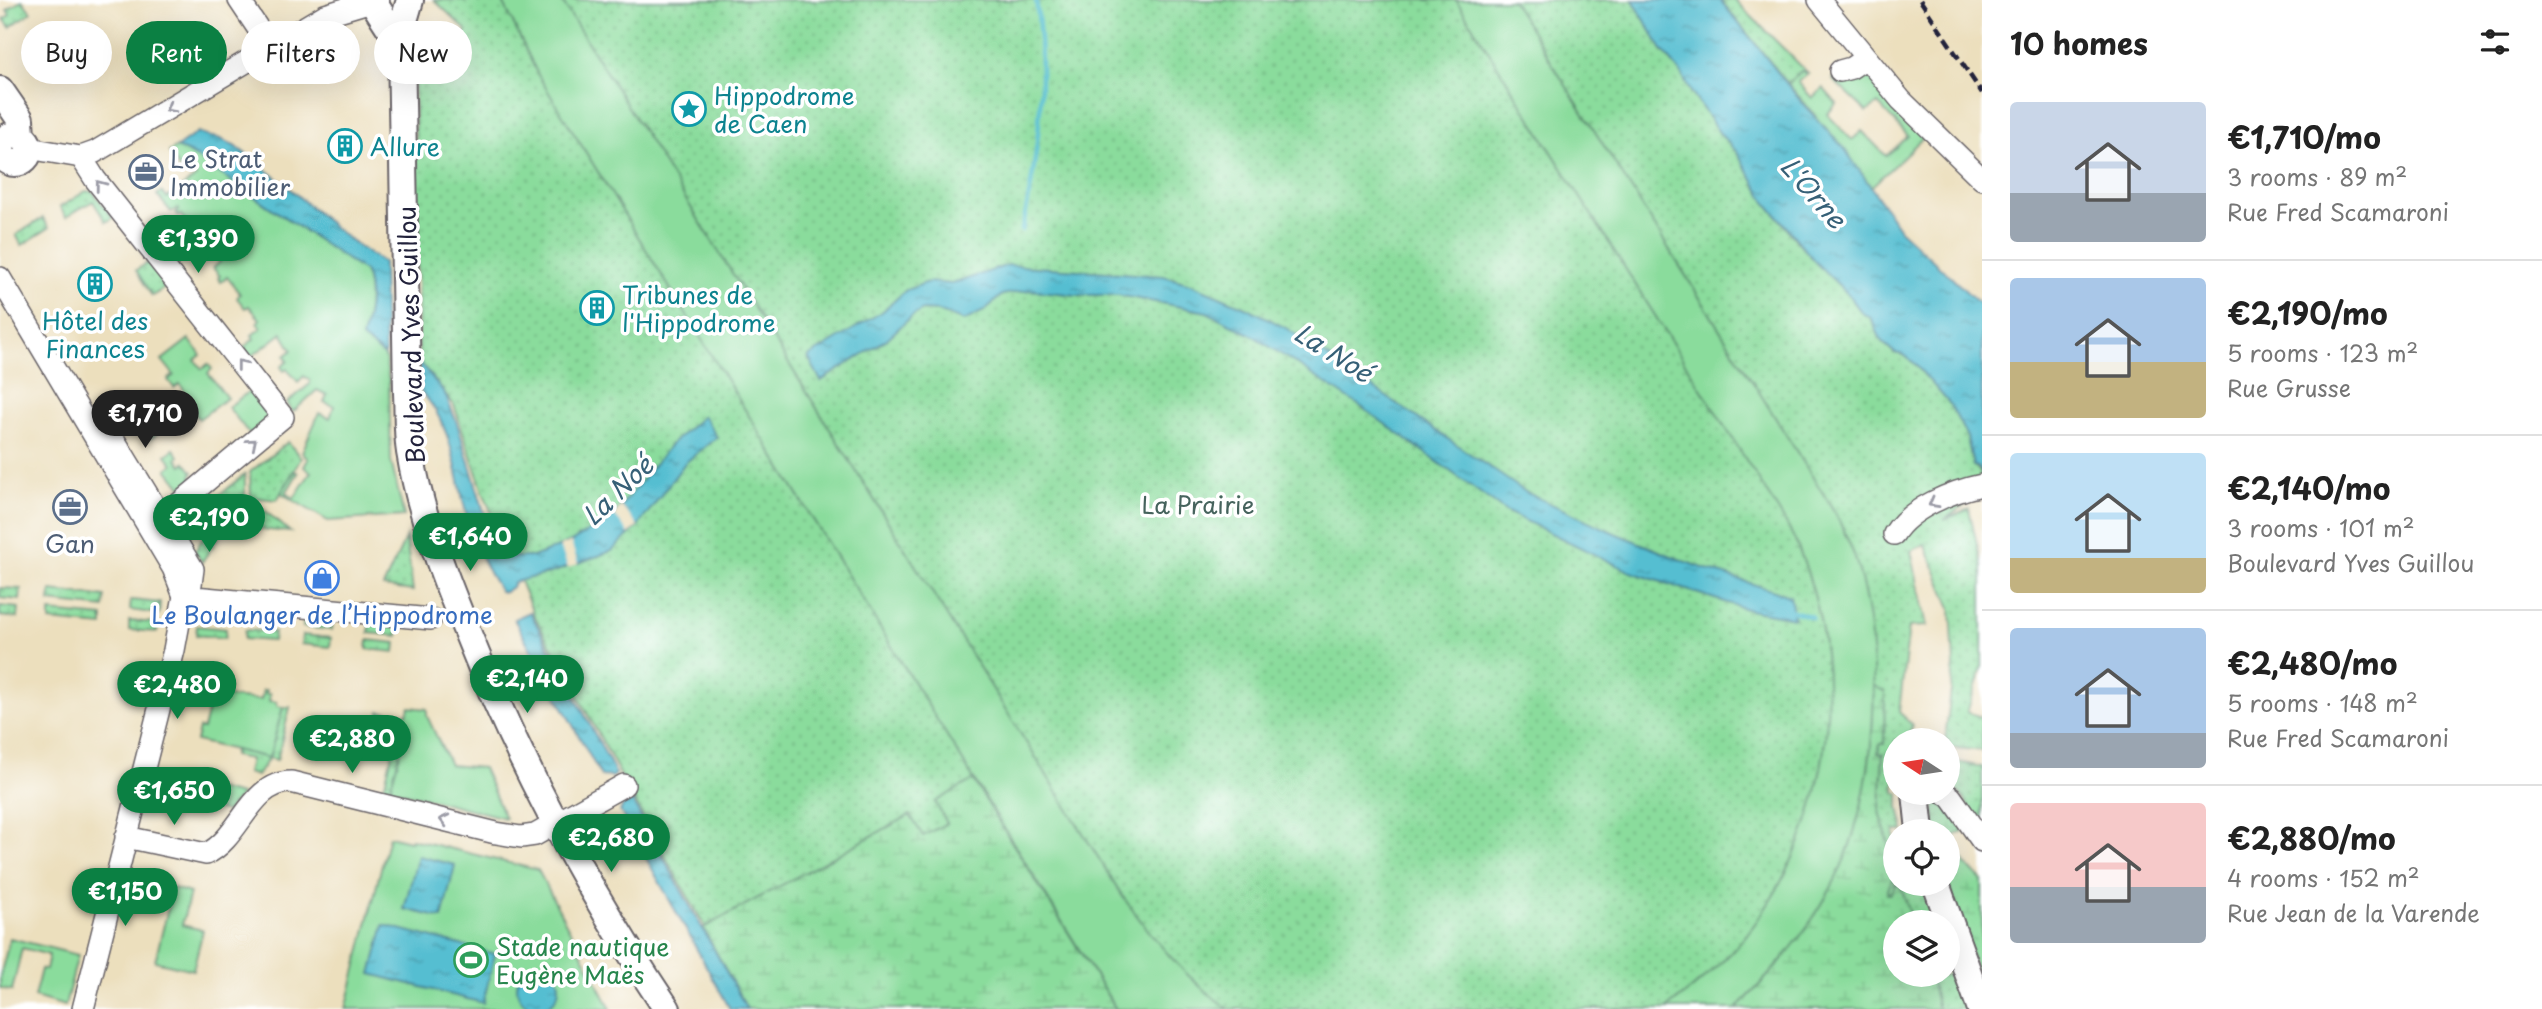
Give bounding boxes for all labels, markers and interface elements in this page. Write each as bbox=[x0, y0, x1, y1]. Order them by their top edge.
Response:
text: 10 homes bbox=[2010, 20, 2148, 65]
chip: Buy bbox=[21, 21, 112, 84]
chip: Rent bbox=[126, 21, 227, 84]
chip: Filters bbox=[241, 21, 360, 84]
chip: New bbox=[374, 21, 472, 84]
icon: filters bbox=[2476, 23, 2514, 61]
place label: Hippodrome de Caen bbox=[714, 77, 855, 141]
place icon: Hippodrome de Caen bbox=[670, 90, 708, 128]
one-way arrow bbox=[165, 100, 178, 113]
text: €1,710/mo bbox=[2227, 114, 2381, 159]
building icon: Allure bbox=[326, 127, 364, 165]
place label: Allure bbox=[370, 128, 440, 164]
icon: home bbox=[2066, 130, 2150, 214]
place label: Le Strat Immobilier bbox=[170, 140, 290, 204]
water label: L'Orne bbox=[1772, 148, 1857, 237]
office icon: Le Strat Immobilier bbox=[127, 153, 165, 191]
text: 3 rooms · 89 m² bbox=[2227, 159, 2407, 194]
one-way arrow bbox=[96, 180, 109, 192]
text: Rue Fred Scamaroni bbox=[2227, 194, 2449, 229]
street label: Boulevard Yves Guillou bbox=[388, 205, 432, 465]
pin: €1,390 bbox=[141, 216, 255, 275]
text: €1,390 bbox=[158, 220, 238, 255]
building icon: Hôtel des Finances bbox=[76, 265, 114, 303]
place label: Tribunes de l'Hippodrome bbox=[622, 276, 775, 340]
building icon: Tribunes de l'Hippodrome bbox=[578, 289, 616, 327]
text: €2,190/mo bbox=[2227, 290, 2388, 335]
place label: Hôtel des Finances bbox=[42, 302, 148, 366]
icon: home bbox=[2066, 306, 2150, 390]
water label: La Noé bbox=[1287, 313, 1383, 392]
text: 5 rooms · 123 m² bbox=[2227, 335, 2418, 370]
one-way arrow bbox=[236, 359, 249, 371]
text: Rue Grusse bbox=[2227, 370, 2351, 405]
pin: €1,710 bbox=[88, 391, 202, 450]
text: €1,710 bbox=[108, 395, 182, 430]
one-way arrow bbox=[244, 439, 257, 451]
water label: La Noé bbox=[573, 445, 663, 534]
text: €2,140/mo bbox=[2227, 465, 2390, 510]
icon: home bbox=[2066, 481, 2150, 565]
park label: La Prairie bbox=[1142, 486, 1254, 522]
office icon: Gan bbox=[51, 488, 89, 526]
pin: €2,190 bbox=[152, 494, 266, 554]
one-way arrow bbox=[1928, 495, 1940, 508]
text: €2,190 bbox=[169, 499, 249, 534]
text: 3 rooms · 101 m² bbox=[2227, 510, 2415, 545]
pin: €1,640 bbox=[413, 514, 527, 573]
text: €1,640 bbox=[429, 518, 511, 553]
place label: Gan bbox=[45, 525, 95, 561]
text: Boulevard Yves Guillou bbox=[2227, 545, 2474, 580]
shop icon: Le Boulanger de l’Hippodrome bbox=[303, 559, 341, 597]
place label: Le Boulanger de l’Hippodrome bbox=[151, 596, 493, 632]
text: €2,480/mo bbox=[2227, 640, 2397, 685]
pin: €2,140 bbox=[470, 656, 584, 715]
icon: home bbox=[2066, 656, 2150, 740]
text: €2,140 bbox=[486, 660, 568, 695]
pin: €2,480 bbox=[120, 662, 234, 721]
text: €2,480 bbox=[133, 666, 221, 701]
text: 5 rooms · 148 m² bbox=[2227, 685, 2418, 720]
pin: €2,880 bbox=[295, 716, 409, 775]
text: €2,880 bbox=[309, 720, 395, 755]
text: Rue Fred Scamaroni bbox=[2227, 720, 2449, 755]
north arrow bbox=[1883, 728, 1960, 805]
map controls bbox=[1883, 728, 1960, 987]
pin: €1,650 bbox=[117, 768, 231, 827]
text: €1,650 bbox=[133, 772, 215, 807]
one-way arrow bbox=[439, 814, 451, 828]
pin: €2,680 bbox=[554, 814, 668, 874]
text: €2,880/mo bbox=[2227, 815, 2396, 860]
text: €2,680 bbox=[568, 819, 654, 854]
button: locate bbox=[1883, 819, 1960, 896]
icon: home bbox=[2066, 831, 2150, 915]
text: 4 rooms · 152 m² bbox=[2227, 860, 2420, 895]
pin: €1,150 bbox=[68, 869, 182, 928]
text: €1,150 bbox=[88, 873, 162, 908]
text: Rue Jean de la Varende bbox=[2227, 895, 2480, 930]
button: layers bbox=[1883, 910, 1960, 987]
place label: Stade nautique Eugène Maës bbox=[496, 928, 669, 992]
sports icon: Stade nautique Eugène Maës bbox=[452, 941, 490, 979]

